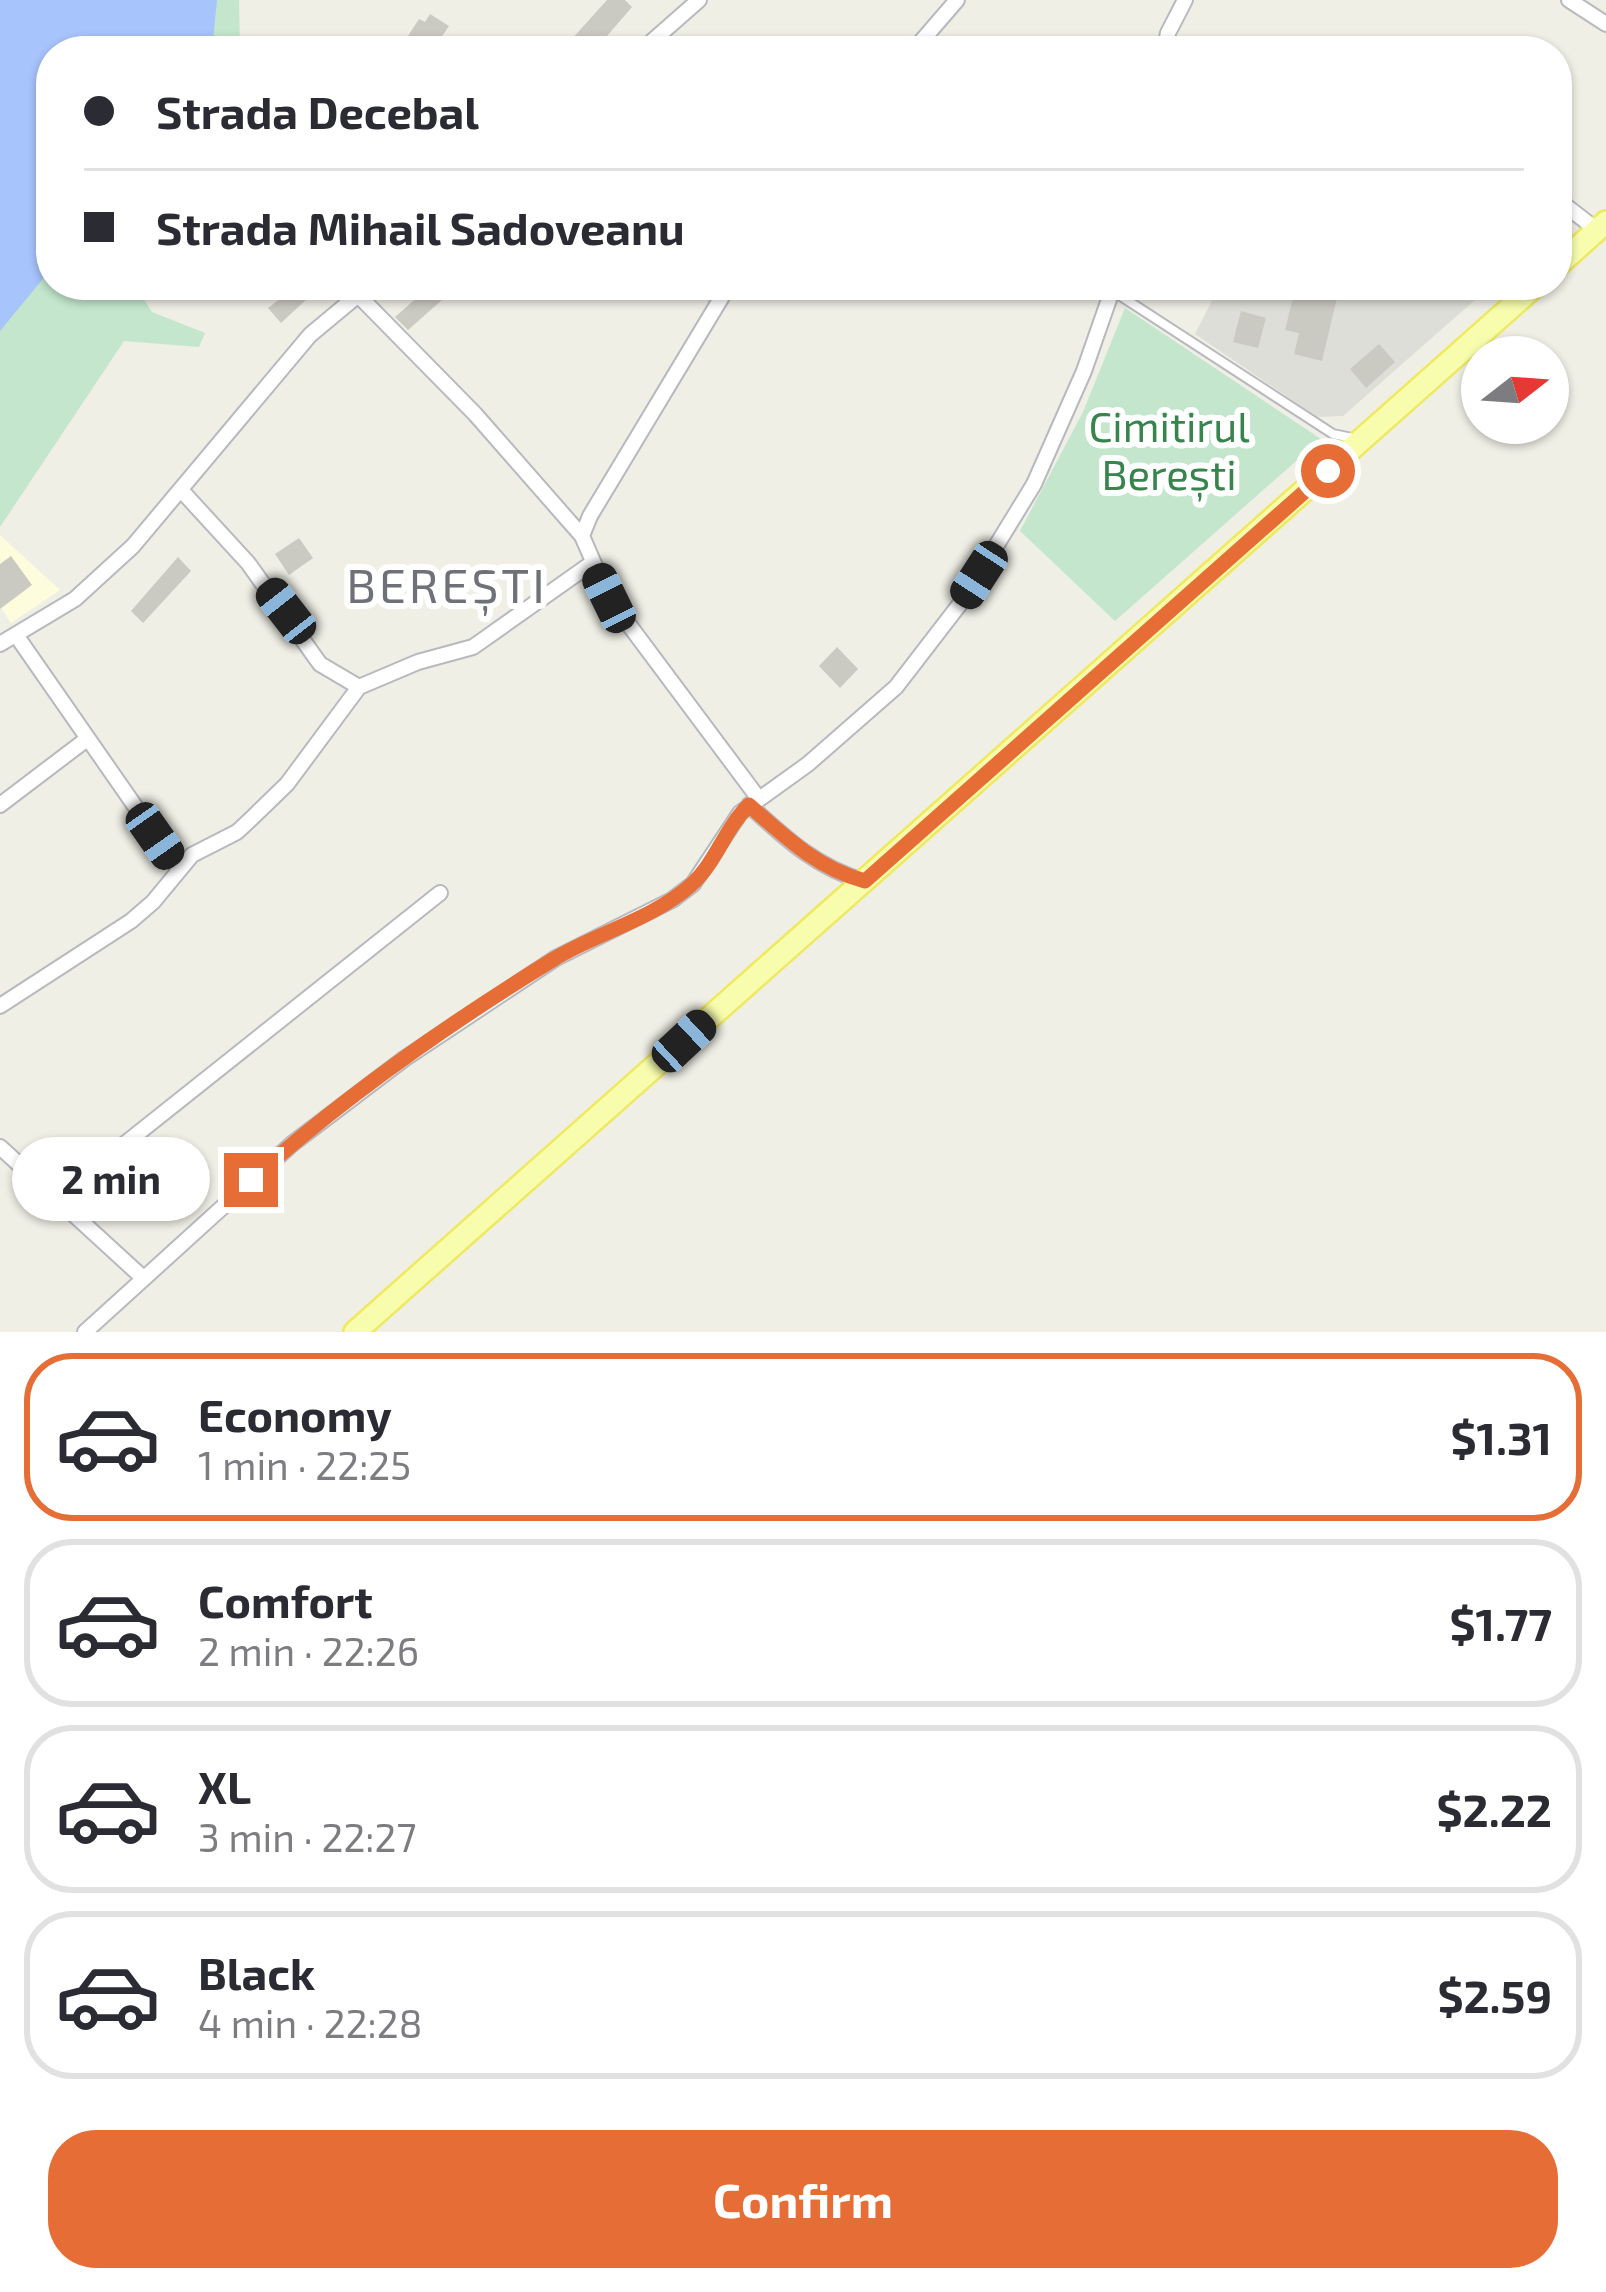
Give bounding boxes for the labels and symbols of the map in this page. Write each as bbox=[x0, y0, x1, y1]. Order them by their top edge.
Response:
north arrow bbox=[1461, 336, 1569, 444]
park label: Cimitirul Berești bbox=[1088, 400, 1250, 502]
route start bbox=[1301, 444, 1355, 498]
car bbox=[944, 535, 1014, 615]
district label: BEREȘTI bbox=[346, 555, 548, 617]
car bbox=[577, 558, 641, 638]
car bbox=[250, 572, 322, 650]
car bbox=[120, 796, 190, 876]
car bbox=[645, 1003, 723, 1079]
callout: 2 min bbox=[11, 1138, 209, 1222]
route end bbox=[224, 1153, 278, 1207]

